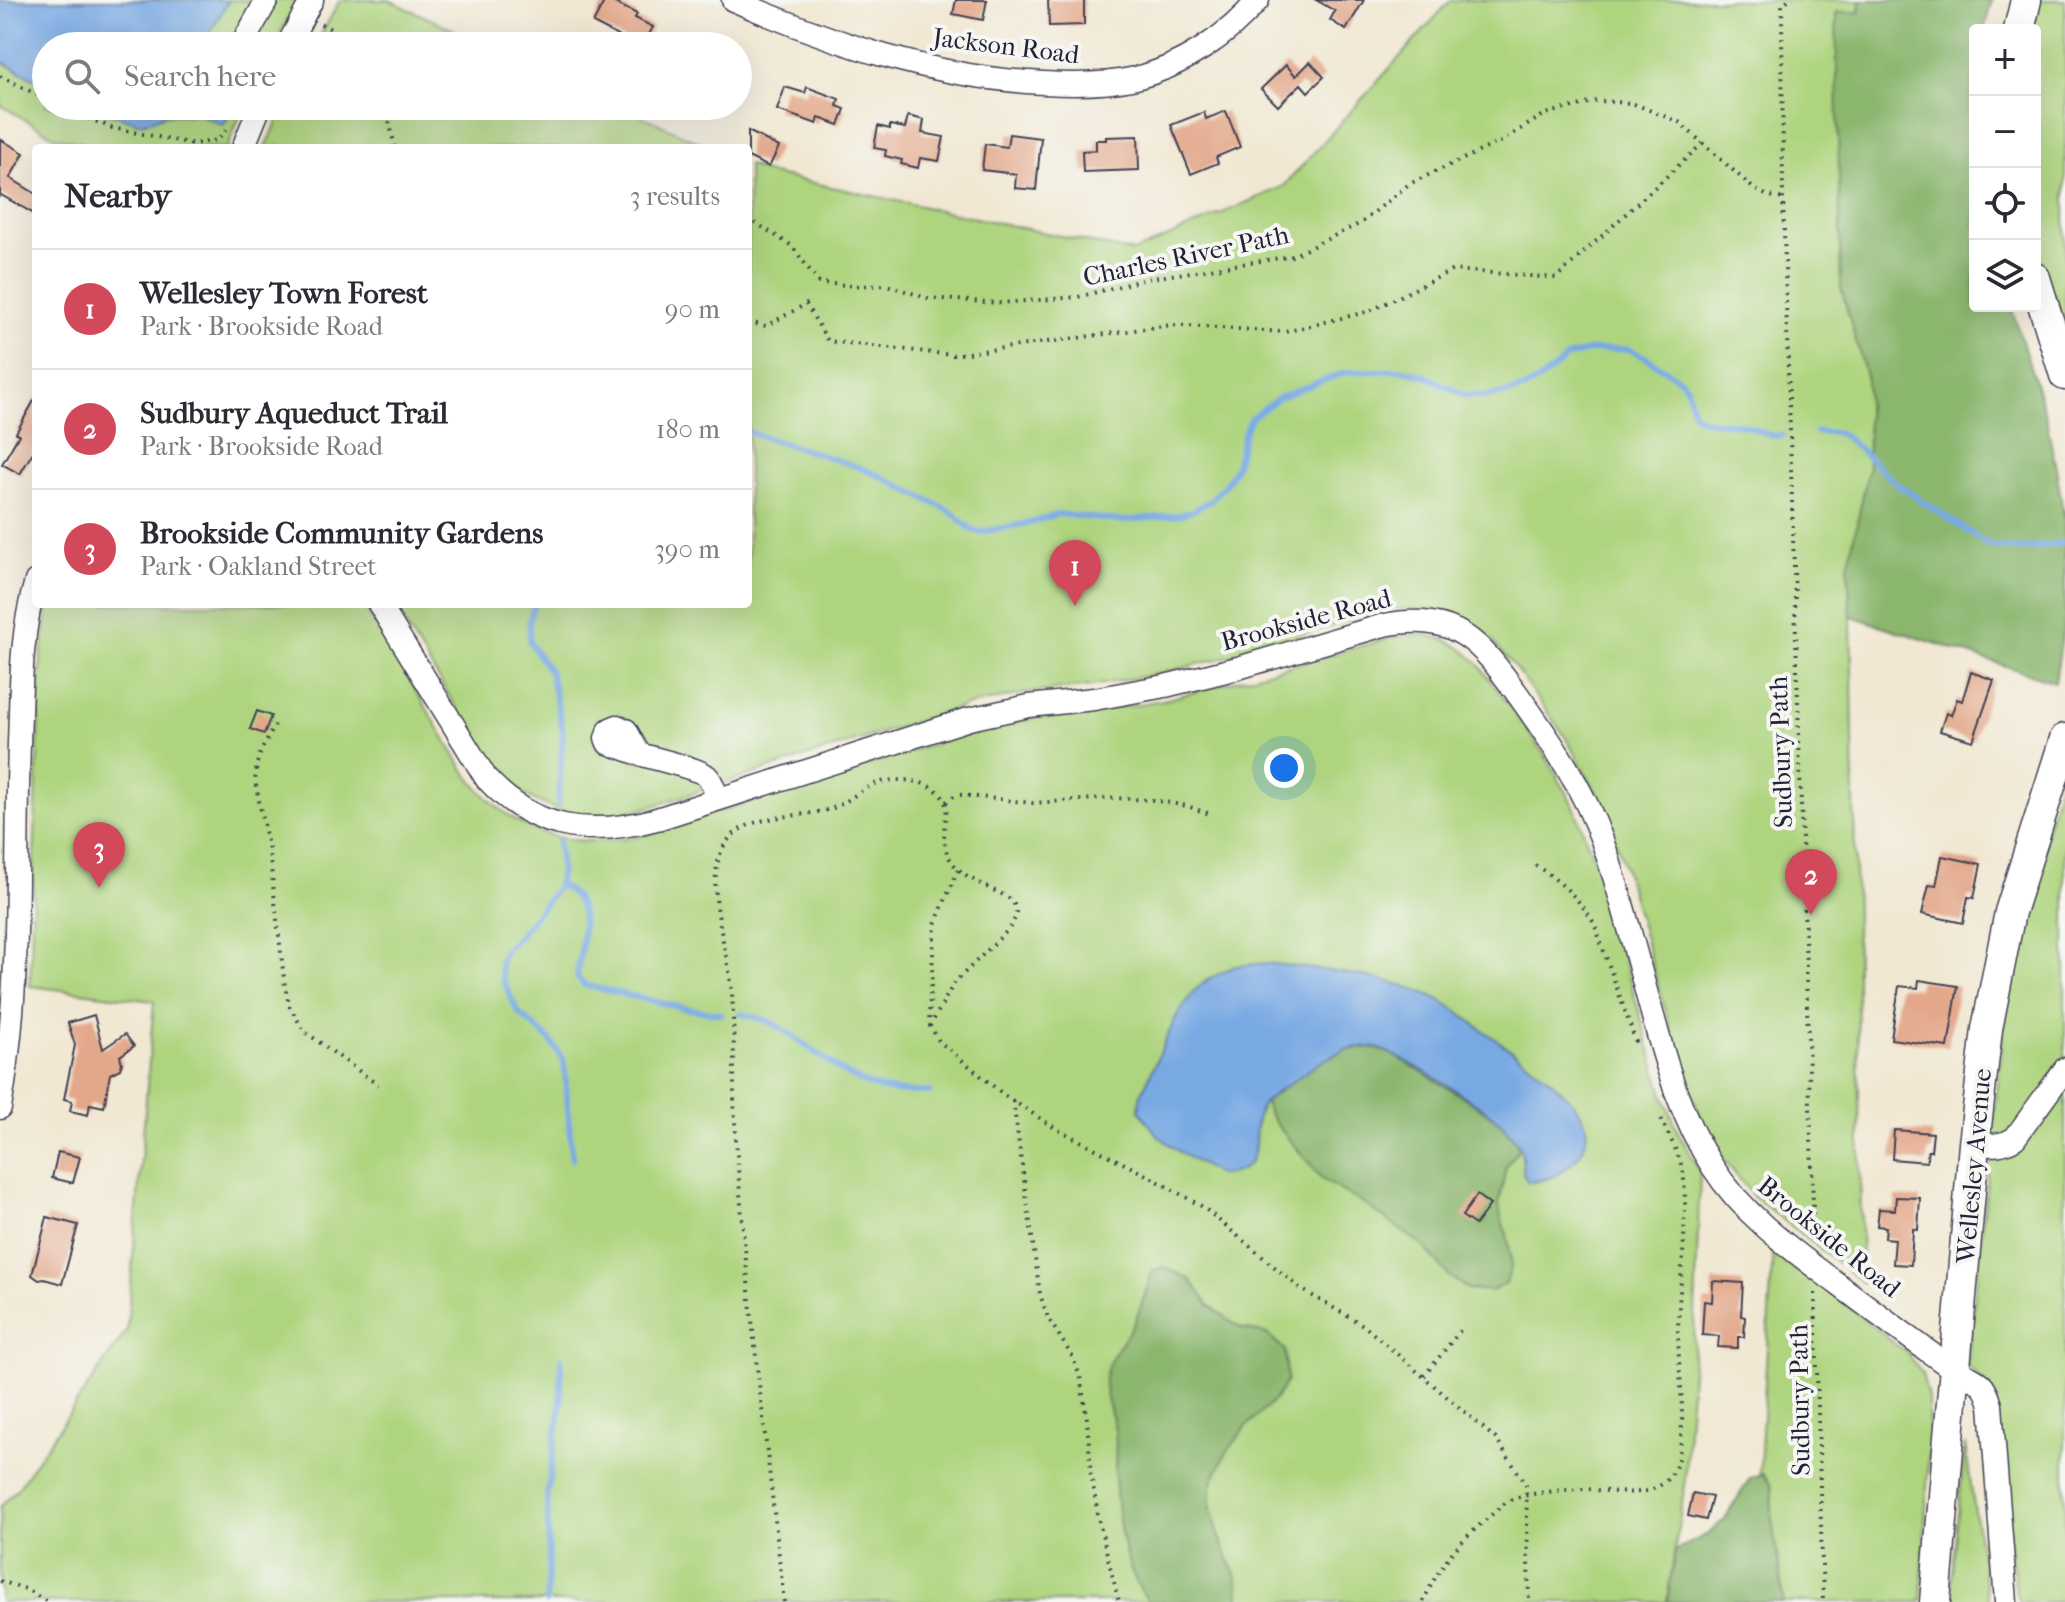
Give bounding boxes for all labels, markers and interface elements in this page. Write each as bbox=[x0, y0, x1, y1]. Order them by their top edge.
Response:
street label: Jackson Road bbox=[929, 21, 1082, 70]
map controls bbox=[1969, 24, 2041, 312]
button: + bbox=[1969, 24, 2041, 96]
search box bbox=[32, 32, 752, 120]
icon: search bbox=[60, 54, 104, 98]
text: Search here bbox=[124, 59, 276, 94]
button: − bbox=[1969, 96, 2041, 168]
button: locate bbox=[1969, 168, 2041, 240]
text: Nearby bbox=[64, 176, 171, 216]
text: 3 results bbox=[630, 181, 720, 212]
street label: Charles River Path bbox=[1080, 219, 1292, 293]
button: layers bbox=[1969, 240, 2041, 312]
text: Wellesley Town Forest bbox=[140, 276, 428, 311]
text: 1 bbox=[85, 294, 95, 325]
text: 90 m bbox=[665, 294, 720, 325]
text: Park · Brookside Road bbox=[140, 311, 383, 342]
text: Sudbury Aqueduct Trail bbox=[140, 396, 448, 431]
text: 2 bbox=[83, 414, 97, 445]
text: 180 m bbox=[656, 414, 720, 445]
text: Park · Brookside Road bbox=[140, 431, 383, 462]
text: Brookside Community Gardens bbox=[140, 516, 543, 551]
text: 3 bbox=[85, 534, 95, 565]
text: 390 m bbox=[654, 534, 720, 565]
pin: 1 bbox=[1049, 540, 1101, 606]
text: Park · Oakland Street bbox=[140, 551, 377, 582]
street label: Brookside Road bbox=[1218, 582, 1395, 658]
street label: Sudbury Path bbox=[1763, 675, 1799, 829]
your location bbox=[1264, 748, 1304, 788]
pin: 3 bbox=[73, 822, 125, 888]
pin: 2 bbox=[1785, 849, 1837, 915]
street label: Wellesley Avenue bbox=[1950, 1067, 1998, 1266]
street label: Brookside Road bbox=[1751, 1170, 1907, 1305]
street label: Sudbury Path bbox=[1783, 1323, 1817, 1476]

